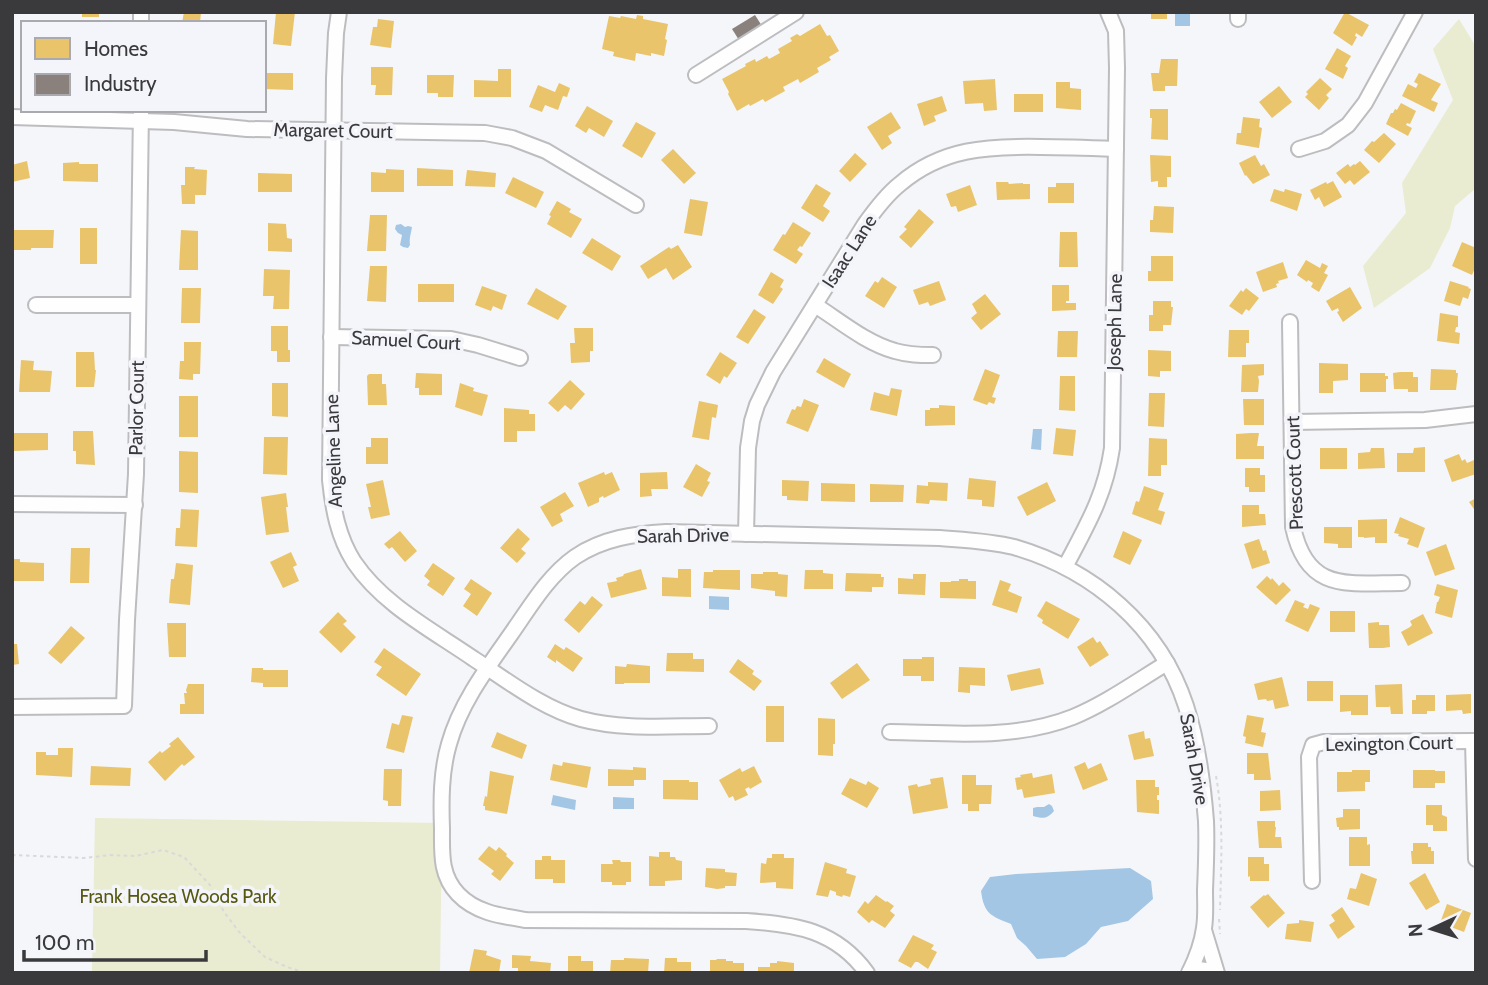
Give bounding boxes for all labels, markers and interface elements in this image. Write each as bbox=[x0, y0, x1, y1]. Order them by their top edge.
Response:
legend bbox=[21, 21, 266, 112]
text: Homes bbox=[84, 36, 148, 61]
text: Industry bbox=[84, 71, 157, 96]
street label: Margaret Court bbox=[273, 118, 393, 143]
street label: Isaac Lane bbox=[817, 210, 882, 292]
street label: Joseph Lane bbox=[1102, 273, 1127, 372]
street label: Samuel Court bbox=[351, 326, 462, 355]
street label: Parlor Court bbox=[124, 360, 149, 456]
street label: Angeline Lane bbox=[320, 394, 347, 508]
street label: Prescott Court bbox=[1281, 415, 1308, 530]
street label: Sarah Drive bbox=[637, 523, 730, 548]
street label: Sarah Drive bbox=[1175, 712, 1214, 807]
street label: Lexington Court bbox=[1325, 731, 1454, 756]
park label: Frank Hosea Woods Park bbox=[79, 885, 277, 908]
north arrow bbox=[1397, 894, 1467, 964]
scale bar bbox=[24, 918, 206, 962]
text: N bbox=[1404, 923, 1427, 938]
text: 100 m bbox=[35, 930, 94, 955]

